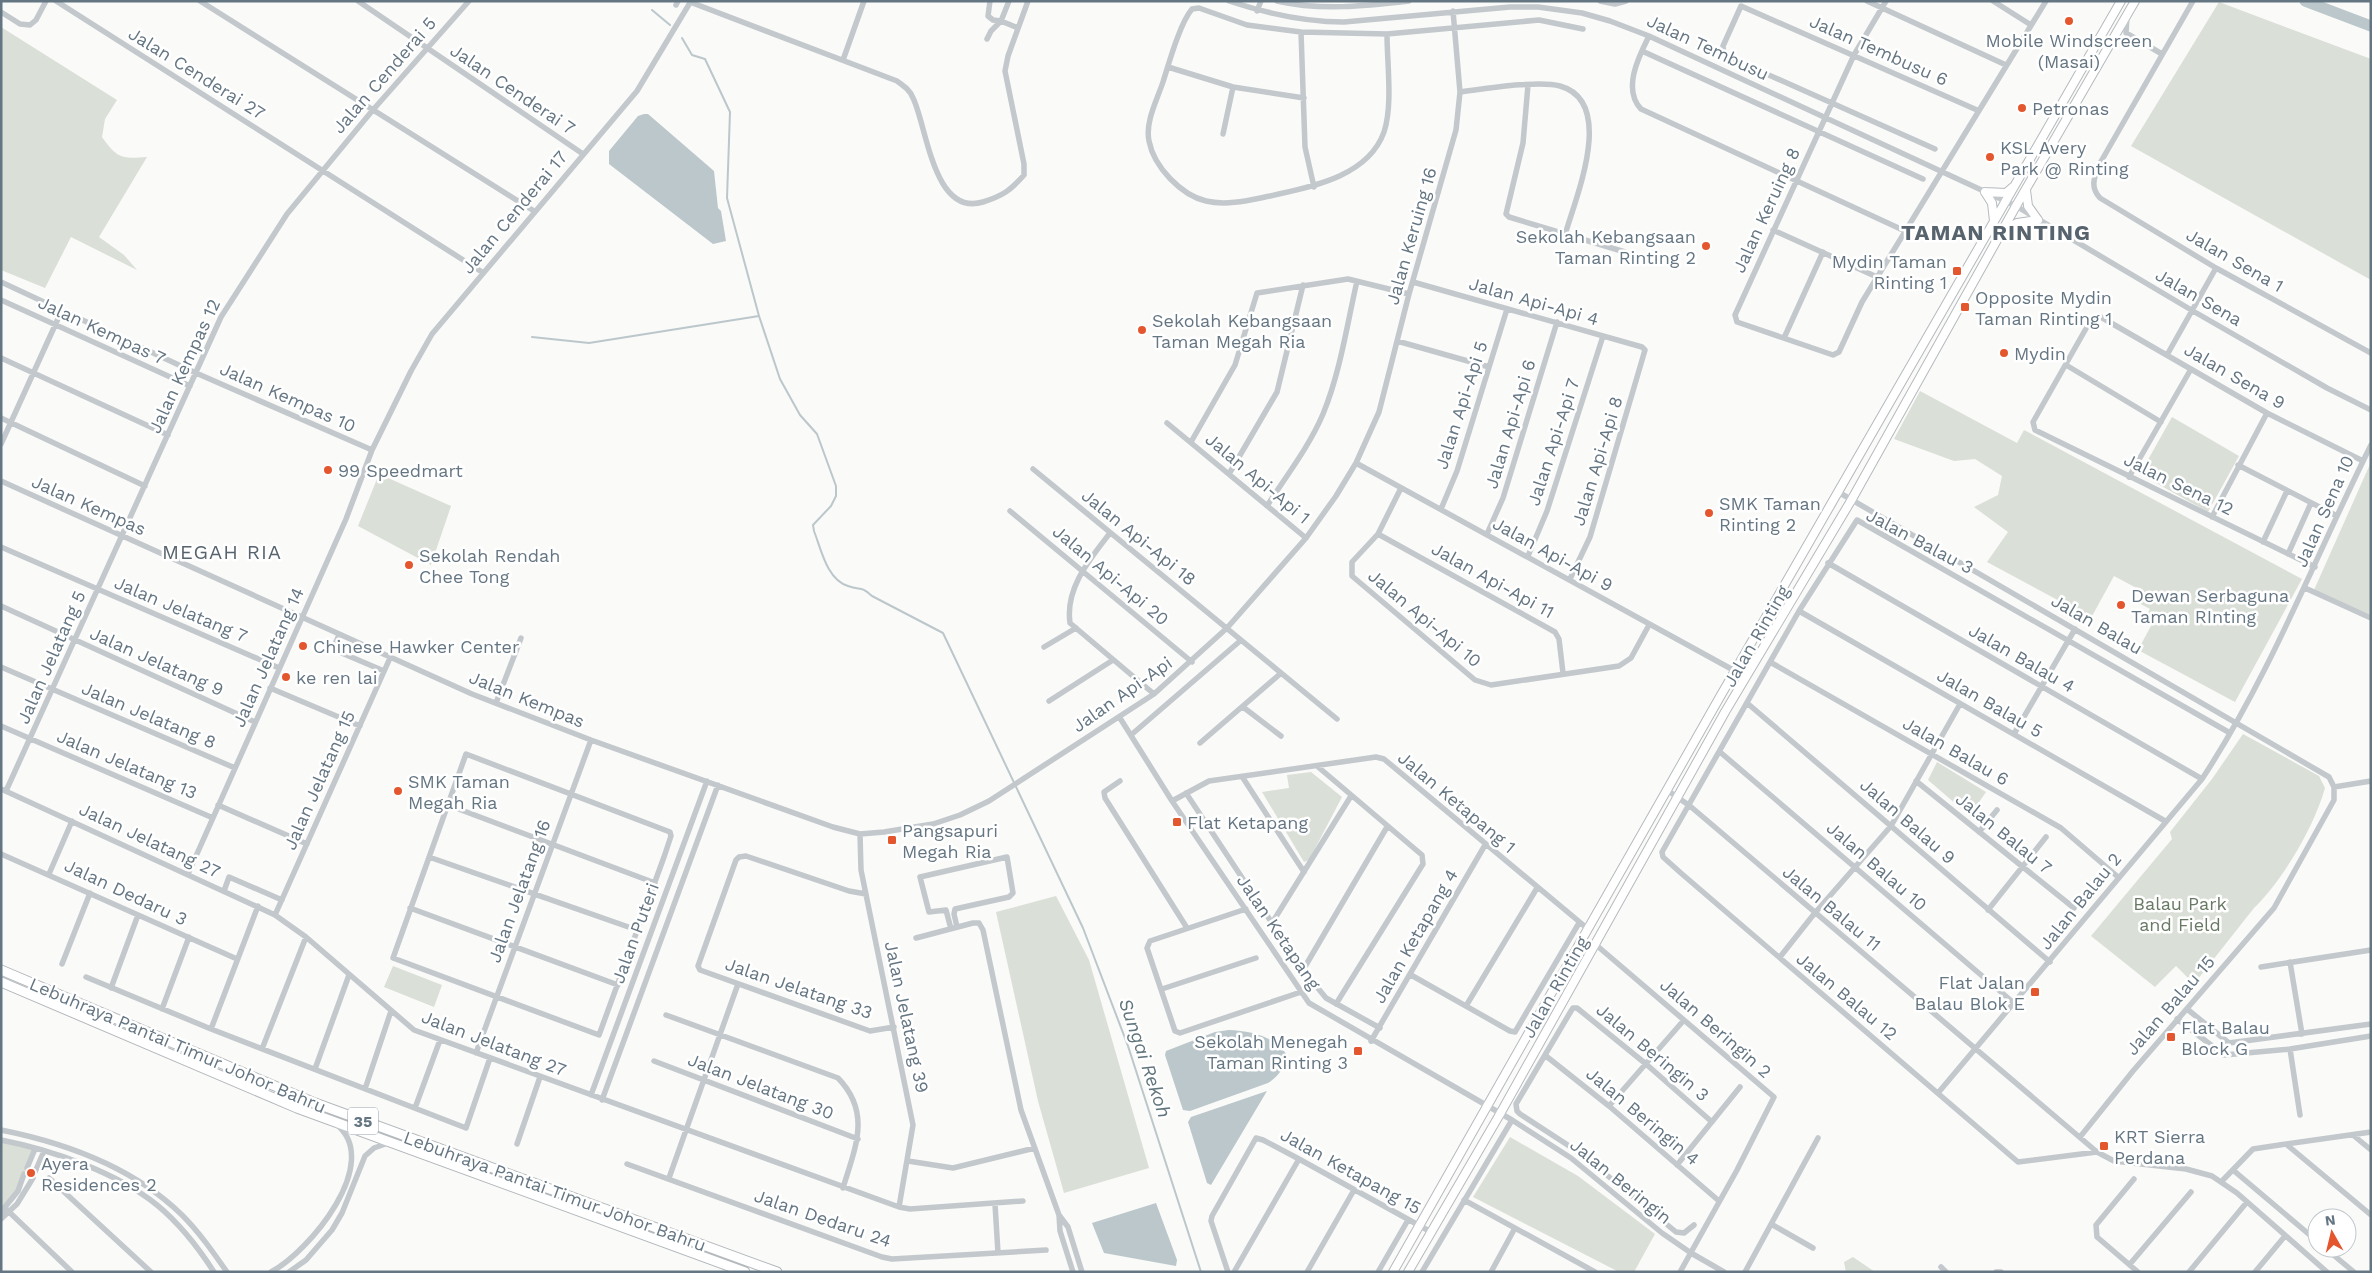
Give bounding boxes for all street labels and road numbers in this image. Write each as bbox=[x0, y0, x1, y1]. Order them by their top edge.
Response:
street label: Jalan Tembusu bbox=[1644, 10, 1772, 84]
street label: Jalan Tembusu 6 bbox=[1807, 10, 1951, 90]
street label: Jalan Cenderai 5 bbox=[328, 13, 440, 137]
street label: Jalan Cenderai 27 bbox=[125, 22, 269, 124]
street label: Jalan Cenderai 7 bbox=[447, 39, 579, 139]
street label: Jalan Keruing 8 bbox=[1728, 144, 1804, 276]
street label: Jalan Cenderai 17 bbox=[457, 146, 571, 278]
street label: Jalan Keruing 16 bbox=[1381, 165, 1441, 307]
street label: Jalan Sena 1 bbox=[2182, 223, 2288, 297]
street label: Jalan Sena bbox=[2152, 264, 2246, 330]
street label: Jalan Api-Api 4 bbox=[1467, 272, 1601, 330]
street label: Jalan Kempas 7 bbox=[35, 291, 169, 369]
street label: Jalan Kempas 12 bbox=[144, 295, 224, 437]
street label: Jalan Api-Api 5 bbox=[1430, 338, 1492, 472]
street label: Jalan Sena 9 bbox=[2181, 339, 2289, 413]
street label: Jalan Api-Api 6 bbox=[1480, 357, 1540, 491]
street label: Jalan Kempas 10 bbox=[217, 358, 359, 436]
street label: Jalan Api-Api 7 bbox=[1523, 376, 1583, 508]
street label: Jalan Api-Api 8 bbox=[1567, 394, 1627, 528]
street label: Jalan Api-Api 1 bbox=[1202, 428, 1314, 528]
street label: Jalan Sena 12 bbox=[2121, 448, 2237, 520]
street label: Jalan Sena 10 bbox=[2290, 452, 2358, 570]
street label: Jalan Kempas bbox=[29, 470, 149, 540]
street label: Jalan Api-Api 18 bbox=[1078, 485, 1200, 589]
street label: Jalan Balau 3 bbox=[1863, 504, 1977, 578]
street label: Jalan Api-Api 9 bbox=[1489, 512, 1617, 596]
street label: Jalan Api-Api 20 bbox=[1049, 520, 1173, 630]
street label: Jalan Api-Api 11 bbox=[1428, 538, 1558, 622]
street label: Jalan Api-Api 10 bbox=[1364, 565, 1486, 671]
street label: Jalan Jelatang 7 bbox=[111, 572, 251, 646]
street label: Jalan Rinting bbox=[1718, 581, 1794, 691]
street label: Jalan Jelatang 14 bbox=[228, 584, 308, 730]
street label: Jalan Jelatang 5 bbox=[12, 587, 90, 727]
street label: Jalan Balau bbox=[2048, 589, 2146, 659]
street label: Jalan Balau 4 bbox=[1965, 619, 2079, 697]
street label: Jalan Jelatang 9 bbox=[87, 622, 227, 700]
street label: Jalan Api-Api bbox=[1068, 652, 1176, 736]
street label: Jalan Balau 5 bbox=[1933, 664, 2047, 742]
street label: Jalan Kempas bbox=[466, 666, 588, 732]
street label: Jalan Jelatang 8 bbox=[79, 677, 219, 753]
street label: Jalan Jelatang 15 bbox=[279, 707, 359, 853]
street label: Jalan Balau 6 bbox=[1899, 712, 2013, 790]
street label: Jalan Jelatang 13 bbox=[54, 725, 200, 803]
street label: Jalan Ketapang 1 bbox=[1394, 747, 1520, 857]
street label: Jalan Balau 9 bbox=[1856, 774, 1960, 868]
street label: Jalan Balau 7 bbox=[1952, 788, 2056, 878]
street label: Jalan Jelatang 27 bbox=[76, 798, 224, 882]
street label: Jalan Jelatang 16 bbox=[483, 817, 555, 965]
street label: Jalan Balau 10 bbox=[1823, 817, 1931, 915]
street label: Jalan Balau 2 bbox=[2035, 848, 2125, 954]
street label: Jalan Dedaru 3 bbox=[61, 854, 191, 930]
street label: Jalan Balau 11 bbox=[1779, 861, 1885, 955]
street label: Jalan Ketapang 4 bbox=[1368, 865, 1462, 1007]
street label: Jalan Ketapang bbox=[1233, 871, 1325, 994]
street label: Jalan Puteri bbox=[607, 880, 663, 986]
street label: Jalan Rinting bbox=[1517, 932, 1593, 1042]
street label: Jalan Jelatang 39 bbox=[881, 939, 933, 1095]
street label: Jalan Balau 12 bbox=[1792, 948, 1902, 1044]
street label: Jalan Balau 15 bbox=[2121, 951, 2219, 1059]
street label: Jalan Jelatang 33 bbox=[723, 953, 875, 1023]
street label: Lebuhraya Pantai Timur Johor Bahru bbox=[27, 973, 329, 1117]
street label: Jalan Beringin 2 bbox=[1656, 974, 1776, 1082]
street label: Jalan Beringin 3 bbox=[1592, 999, 1714, 1105]
street label: Jalan Jelatang 27 bbox=[419, 1006, 569, 1080]
street label: Jalan Jelatang 30 bbox=[685, 1048, 837, 1124]
street label: Jalan Beringin 4 bbox=[1582, 1063, 1704, 1169]
road number: 35 bbox=[348, 1108, 378, 1134]
street label: Jalan Ketapang 15 bbox=[1277, 1124, 1425, 1218]
street label: Lebuhraya Pantai Timur Johor Bahru bbox=[401, 1126, 709, 1256]
street label: Jalan Beringin bbox=[1566, 1134, 1676, 1228]
street label: Jalan Dedaru 24 bbox=[752, 1185, 894, 1251]

